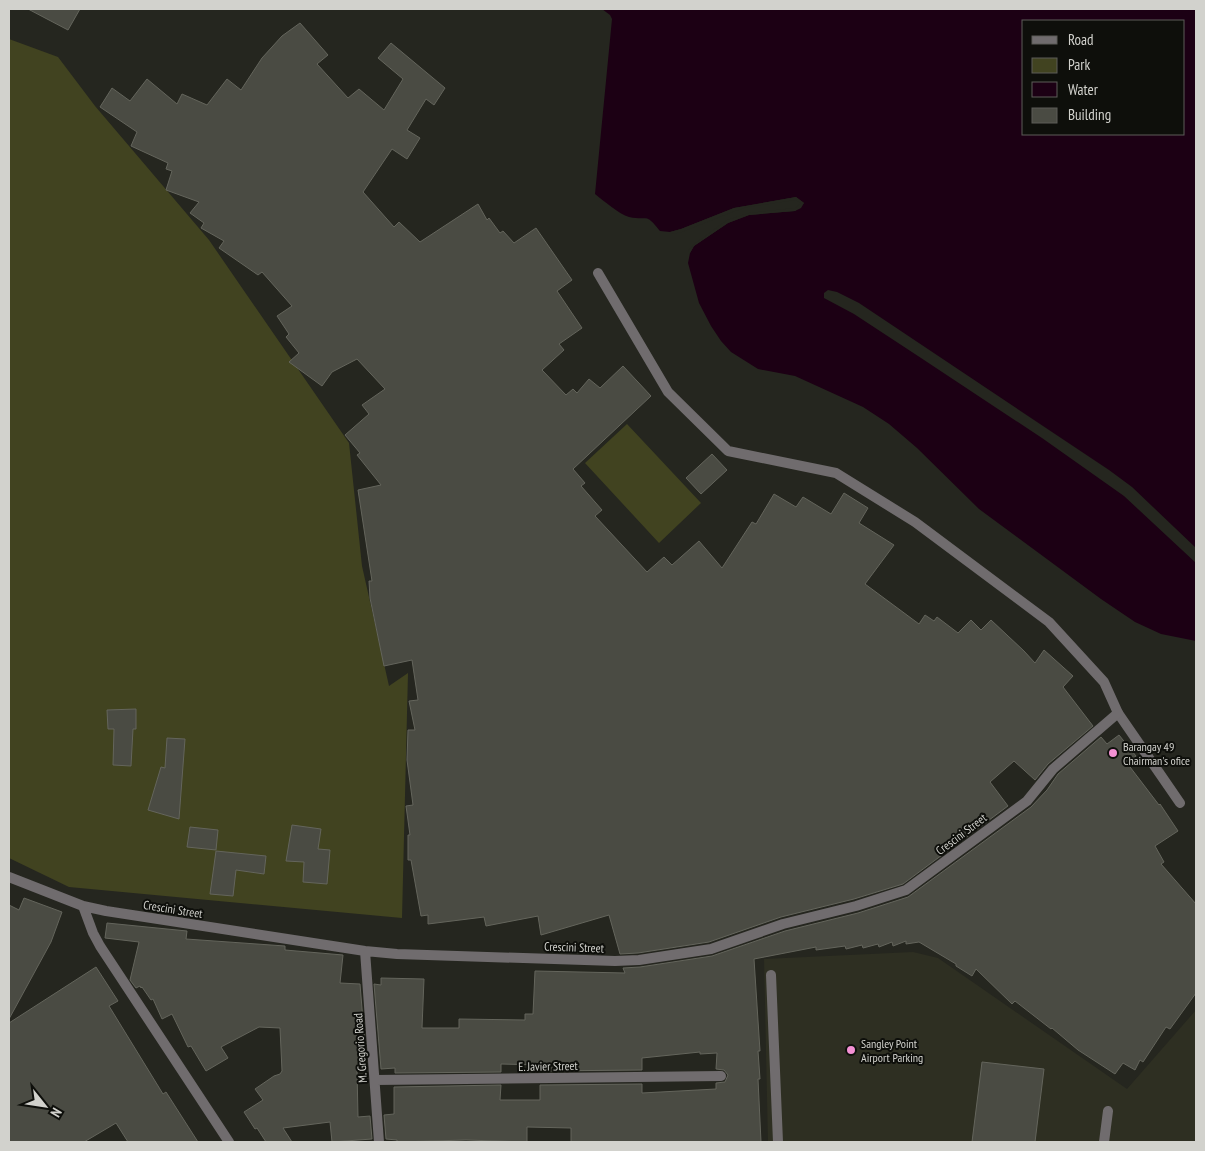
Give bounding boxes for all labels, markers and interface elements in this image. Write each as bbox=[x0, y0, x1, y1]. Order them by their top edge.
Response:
legend bbox=[1022, 20, 1185, 135]
text: Road bbox=[1068, 30, 1094, 49]
text: Park bbox=[1068, 55, 1090, 74]
text: Water bbox=[1068, 80, 1099, 99]
text: Building bbox=[1068, 105, 1111, 124]
place label: Barangay 49 Chairman's ofice bbox=[1123, 739, 1190, 768]
marker: Barangay 49 Chairman's ofice bbox=[1107, 747, 1119, 759]
street label: Crescini Street bbox=[933, 810, 990, 858]
street label: Crescini Street bbox=[142, 897, 204, 921]
street label: Crescini Street bbox=[544, 938, 605, 956]
street label: M. Gregorio Road bbox=[350, 1013, 370, 1083]
place label: Sangley Point Airport Parking bbox=[861, 1036, 923, 1065]
marker: Sangley Point Airport Parking bbox=[845, 1044, 857, 1056]
street label: E. Javier Street bbox=[518, 1058, 579, 1074]
north arrow bbox=[20, 1081, 70, 1131]
text: N bbox=[47, 1105, 66, 1120]

